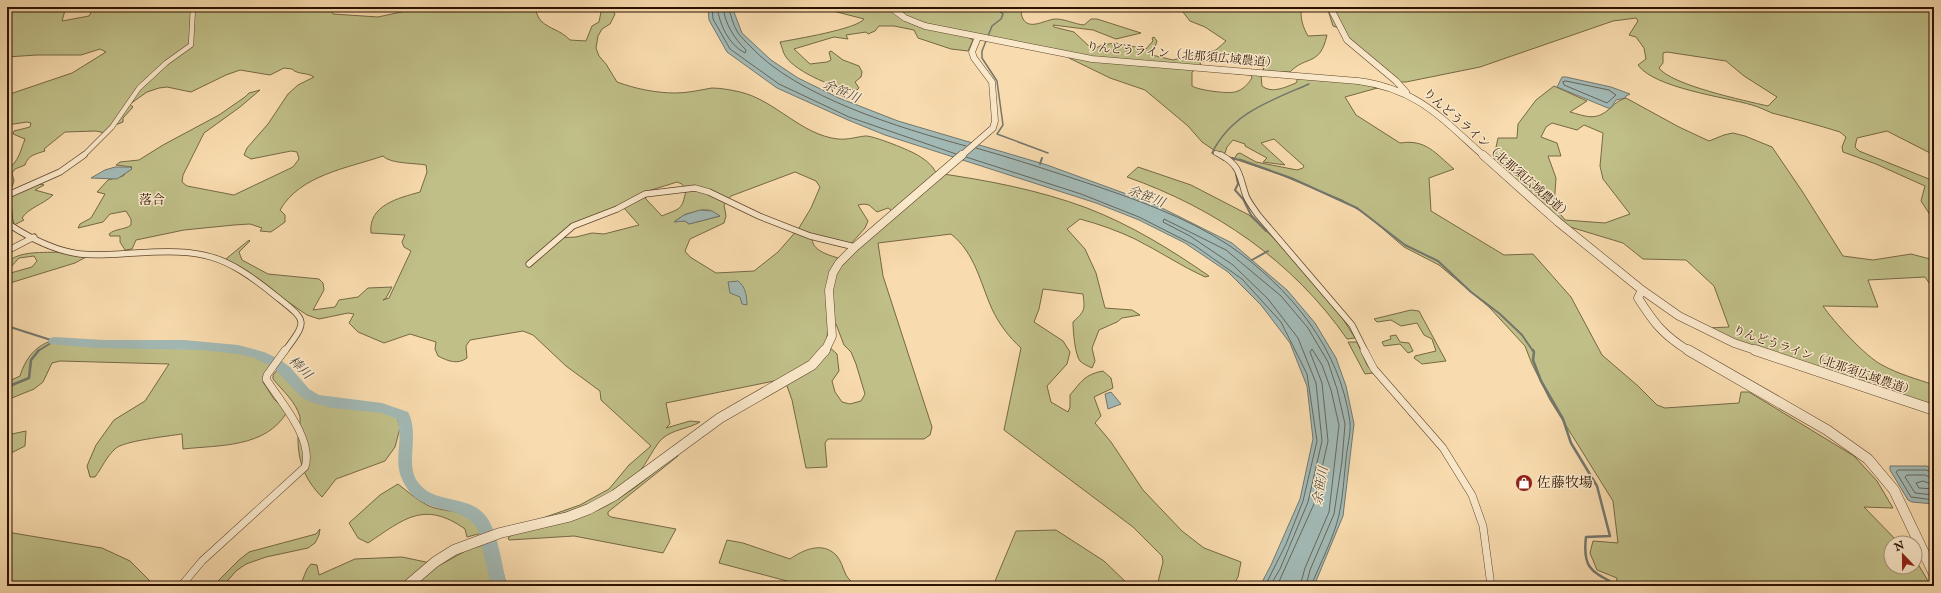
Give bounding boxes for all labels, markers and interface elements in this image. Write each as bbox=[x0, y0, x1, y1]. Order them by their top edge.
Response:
street label: りんどうライン（北那須広域農道） bbox=[1086, 39, 1278, 71]
water label: 余笹川 bbox=[820, 77, 864, 108]
street label: りんどうライン（北那須広域農道） bbox=[1420, 85, 1574, 223]
water label: 余笹川 bbox=[1125, 182, 1169, 213]
district label: 落合 bbox=[139, 192, 165, 209]
street label: りんどうライン（北那須広域農道） bbox=[1731, 323, 1917, 399]
water label: 棒川 bbox=[285, 353, 317, 385]
water label: 余笹川 bbox=[1309, 463, 1333, 507]
shop icon: 佐藤牧場 bbox=[1514, 473, 1534, 493]
place label: 佐藤牧場 bbox=[1537, 474, 1593, 492]
north arrow bbox=[1883, 535, 1923, 575]
text: N bbox=[1892, 538, 1907, 555]

